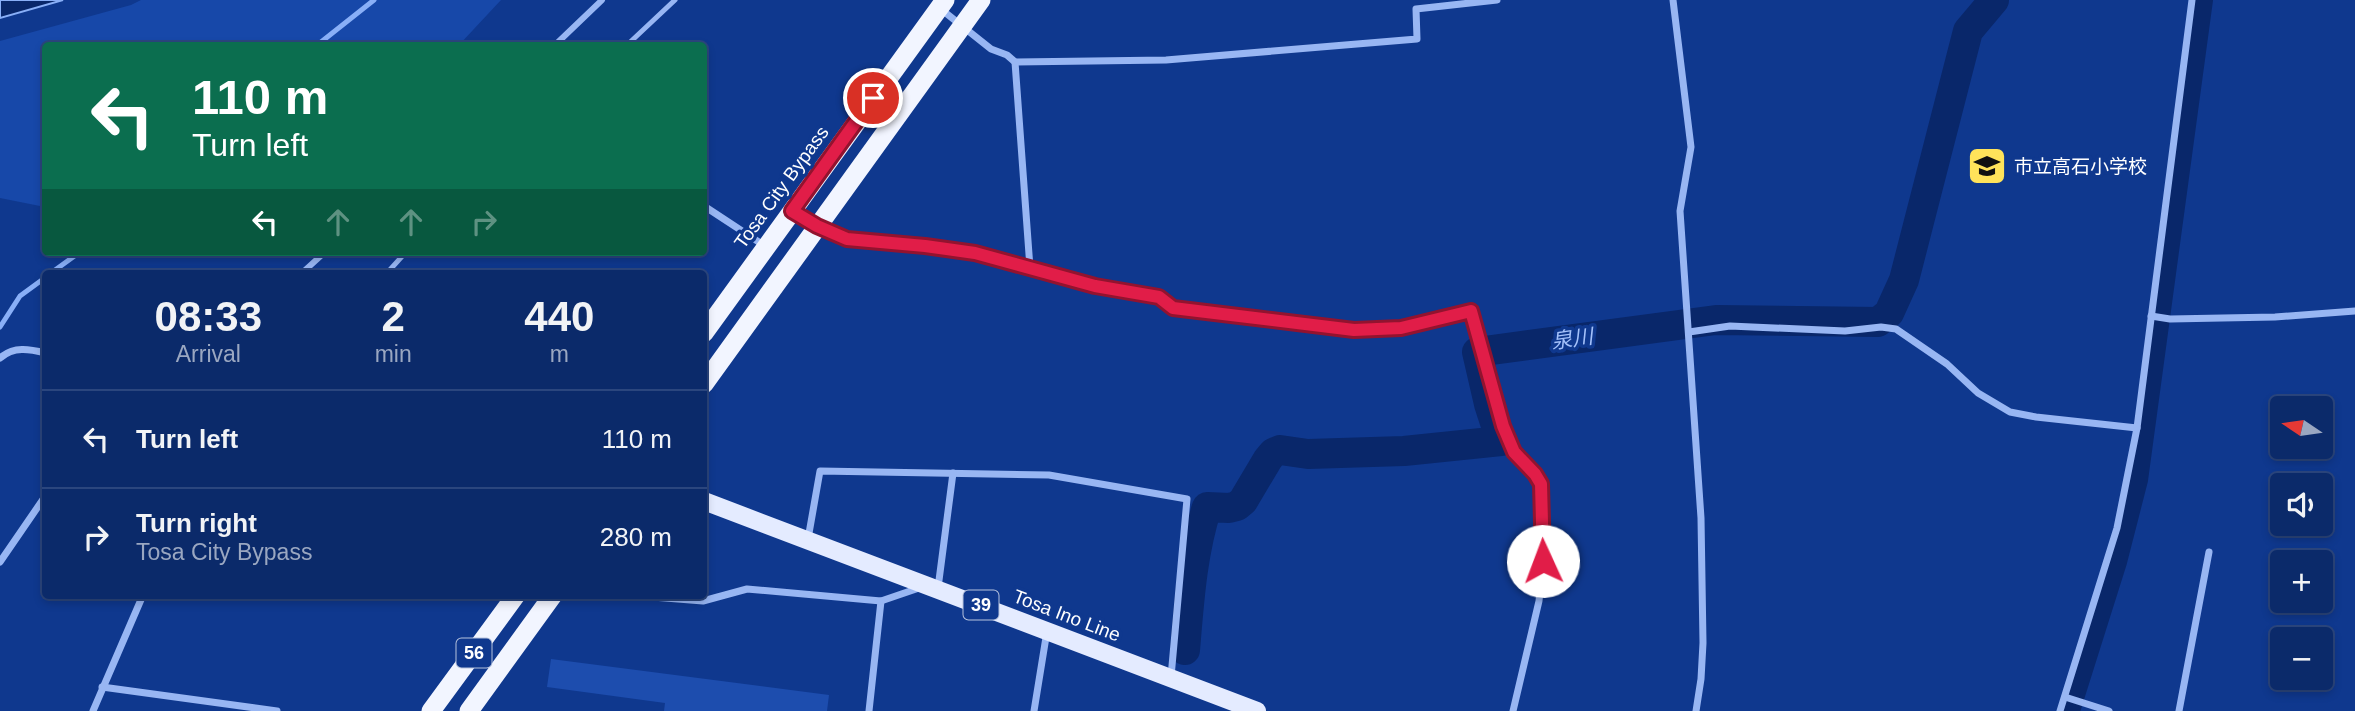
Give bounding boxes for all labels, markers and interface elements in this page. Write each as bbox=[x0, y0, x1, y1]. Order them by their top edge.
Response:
pin bbox=[843, 68, 903, 128]
icon: left bbox=[77, 70, 168, 161]
text: 110 m bbox=[192, 70, 328, 124]
icon: arrive bbox=[854, 79, 892, 117]
street label: Tosa City Bypass bbox=[730, 122, 833, 252]
text: Turn left bbox=[192, 127, 308, 163]
school or university icon: 市立高石小学校 bbox=[1966, 145, 2008, 187]
place label: 市立高石小学校 bbox=[2014, 156, 2147, 177]
icon: left bbox=[246, 203, 284, 241]
icon: ahead bbox=[319, 203, 357, 241]
icon: ahead bbox=[392, 203, 430, 241]
icon: right bbox=[465, 203, 503, 241]
text: 08:33 bbox=[155, 293, 262, 340]
text: 2 bbox=[381, 293, 405, 340]
text: 440 bbox=[524, 293, 594, 340]
water label: 泉川 bbox=[1550, 324, 1596, 353]
text: Arrival bbox=[176, 341, 241, 367]
text: min bbox=[375, 341, 412, 367]
text: m bbox=[550, 341, 569, 367]
north arrow bbox=[2270, 396, 2333, 458]
map controls bbox=[2270, 396, 2333, 690]
icon: left bbox=[77, 420, 115, 458]
text: Turn left bbox=[136, 424, 238, 454]
text: 110 m bbox=[602, 424, 672, 454]
button: sound bbox=[2270, 473, 2333, 536]
text: Turn right bbox=[136, 508, 257, 538]
icon: right bbox=[77, 518, 115, 556]
text: 280 m bbox=[600, 522, 672, 552]
position arrow bbox=[1506, 524, 1580, 598]
text: Tosa City Bypass bbox=[136, 539, 312, 565]
button: + bbox=[2270, 550, 2333, 613]
street label: Tosa Ino Line bbox=[1010, 585, 1123, 646]
road number: 39 bbox=[964, 590, 998, 620]
button: − bbox=[2270, 627, 2333, 690]
road number: 56 bbox=[456, 638, 491, 668]

